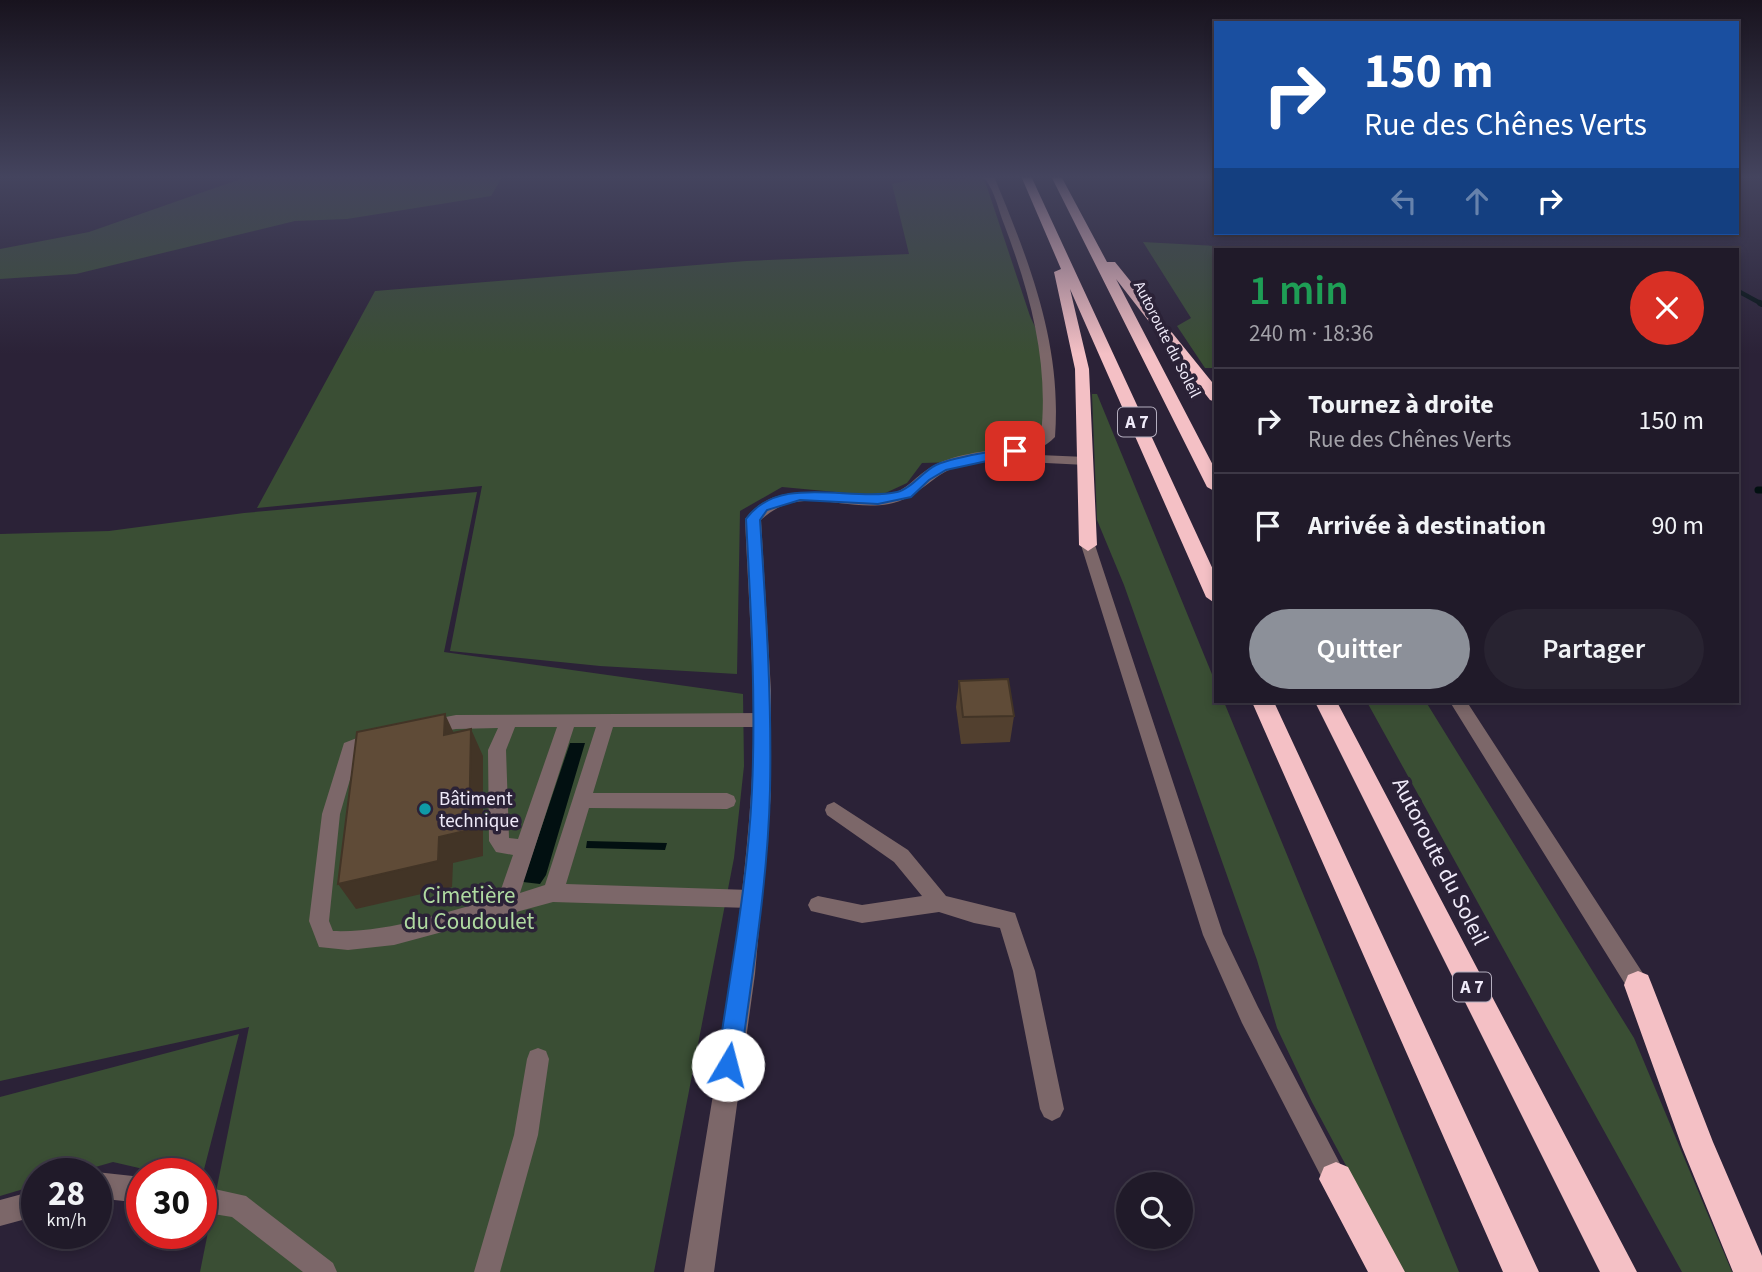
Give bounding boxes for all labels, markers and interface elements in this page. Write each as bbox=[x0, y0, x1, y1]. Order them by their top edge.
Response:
text: 150 m bbox=[1364, 37, 1493, 107]
icon: right bbox=[1249, 49, 1340, 140]
text: Rue des Chênes Verts bbox=[1364, 102, 1647, 148]
icon: left bbox=[1385, 182, 1423, 220]
icon: ahead bbox=[1458, 182, 1496, 220]
icon: right bbox=[1531, 182, 1569, 220]
text: 1 min bbox=[1249, 261, 1349, 321]
button: close bbox=[1630, 271, 1704, 345]
street label: Autoroute du Soleil bbox=[1128, 277, 1206, 402]
text: 240 m · 18:36 bbox=[1249, 317, 1373, 350]
text: Tournez à droite bbox=[1308, 386, 1494, 423]
icon: right bbox=[1249, 402, 1287, 440]
text: 150 m bbox=[1638, 402, 1704, 439]
road number: A 7 bbox=[1118, 408, 1156, 436]
pin bbox=[985, 421, 1045, 481]
text: Rue des Chênes Verts bbox=[1308, 423, 1511, 456]
icon: arrive bbox=[996, 432, 1034, 470]
icon: arrive bbox=[1249, 507, 1287, 545]
text: Arrivée à destination bbox=[1308, 507, 1546, 544]
text: 90 m bbox=[1651, 507, 1704, 544]
button: Quitter bbox=[1249, 609, 1470, 689]
button: Partager bbox=[1484, 609, 1704, 689]
street label: Autoroute du Soleil bbox=[1384, 772, 1497, 951]
place label: Bâtiment technique bbox=[439, 786, 519, 835]
marker: Bâtiment technique bbox=[417, 801, 433, 817]
park label: Cimetière du Coudoulet bbox=[404, 879, 534, 938]
road number: A 7 bbox=[1453, 972, 1491, 1002]
position arrow bbox=[691, 1028, 765, 1102]
speed limit sign: 30 bbox=[126, 1158, 217, 1249]
text: 28 bbox=[48, 1169, 85, 1219]
map controls bbox=[1116, 1172, 1193, 1249]
button: search bbox=[1116, 1172, 1193, 1249]
text: km/h bbox=[47, 1208, 86, 1233]

